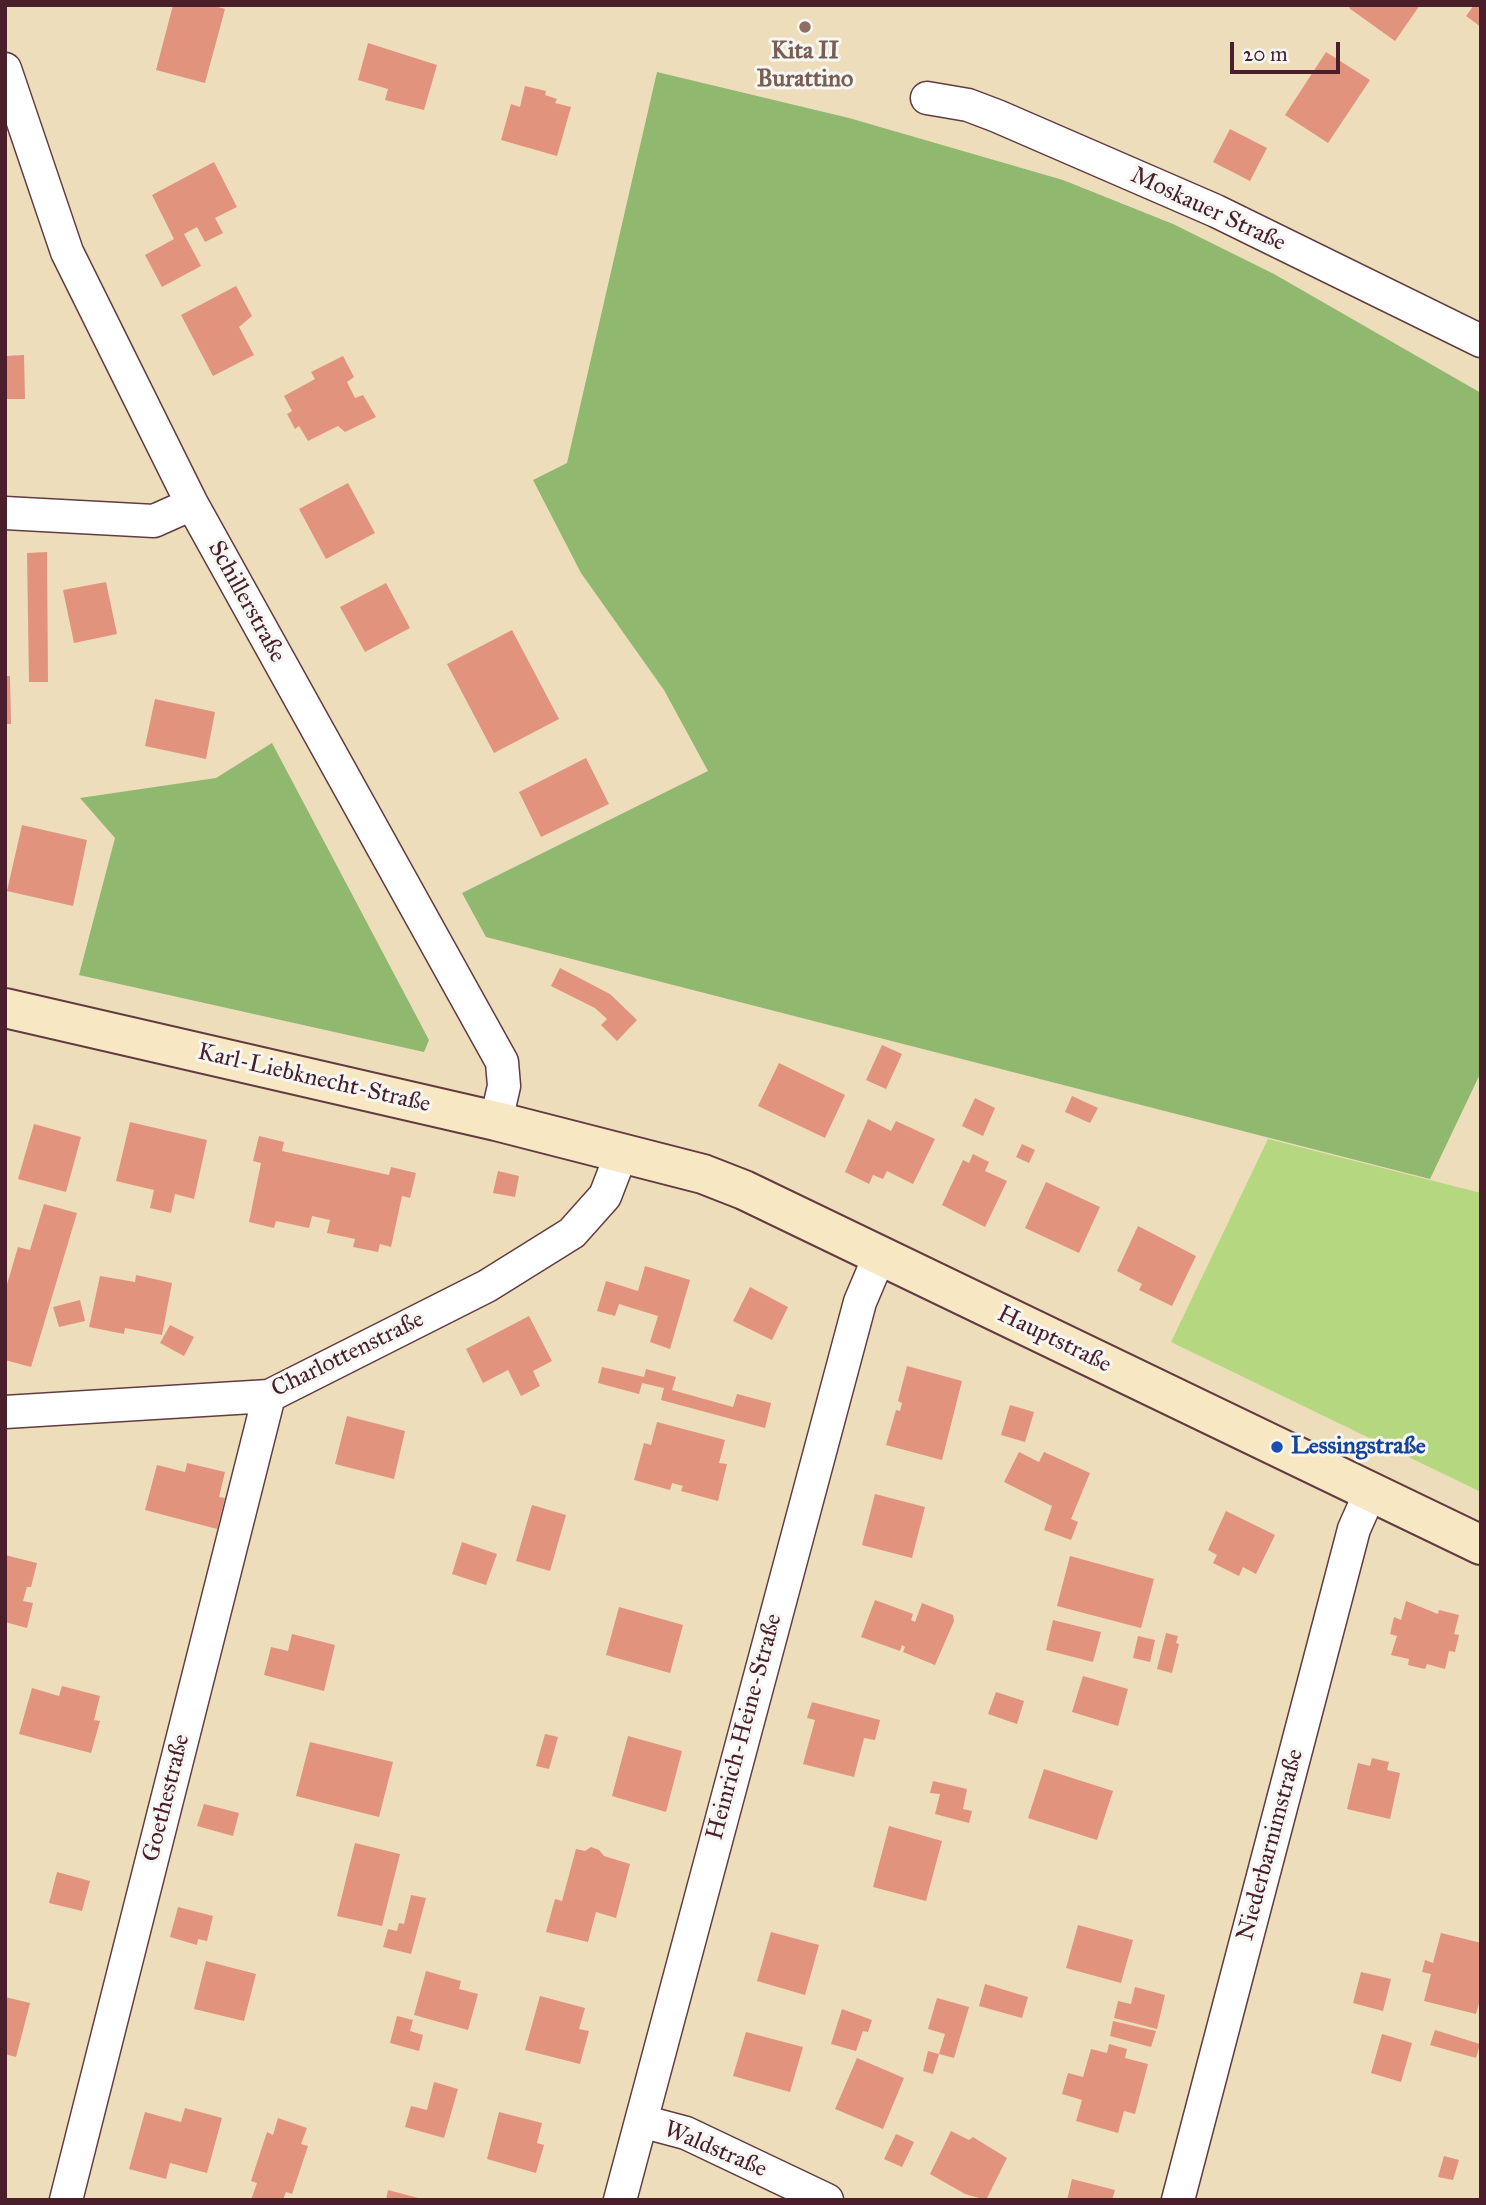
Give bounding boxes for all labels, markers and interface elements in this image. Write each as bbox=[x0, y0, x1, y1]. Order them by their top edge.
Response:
marker: Kita II Burattino bbox=[797, 19, 813, 35]
scale bar bbox=[1234, 28, 1344, 72]
place label: Kita II Burattino bbox=[757, 38, 853, 94]
text: 20 m bbox=[1243, 41, 1288, 67]
street label: Moskauer Straße bbox=[1126, 162, 1290, 258]
street label: Schillerstraße bbox=[201, 536, 291, 668]
street label: Karl-Liebknecht-Straße bbox=[195, 1038, 433, 1120]
street label: Hauptstraße bbox=[992, 1300, 1116, 1380]
street label: Charlottenstraße bbox=[267, 1306, 429, 1404]
place label: Lessingstraße bbox=[1291, 1433, 1426, 1461]
marker: Lessingstraße bbox=[1269, 1439, 1285, 1455]
street label: Heinrich-Heine-Straße bbox=[701, 1611, 789, 1843]
street label: Goethestraße bbox=[137, 1731, 197, 1865]
street label: Niederbarnimstraße bbox=[1232, 1746, 1310, 1944]
street label: Waldstraße bbox=[659, 2115, 771, 2185]

